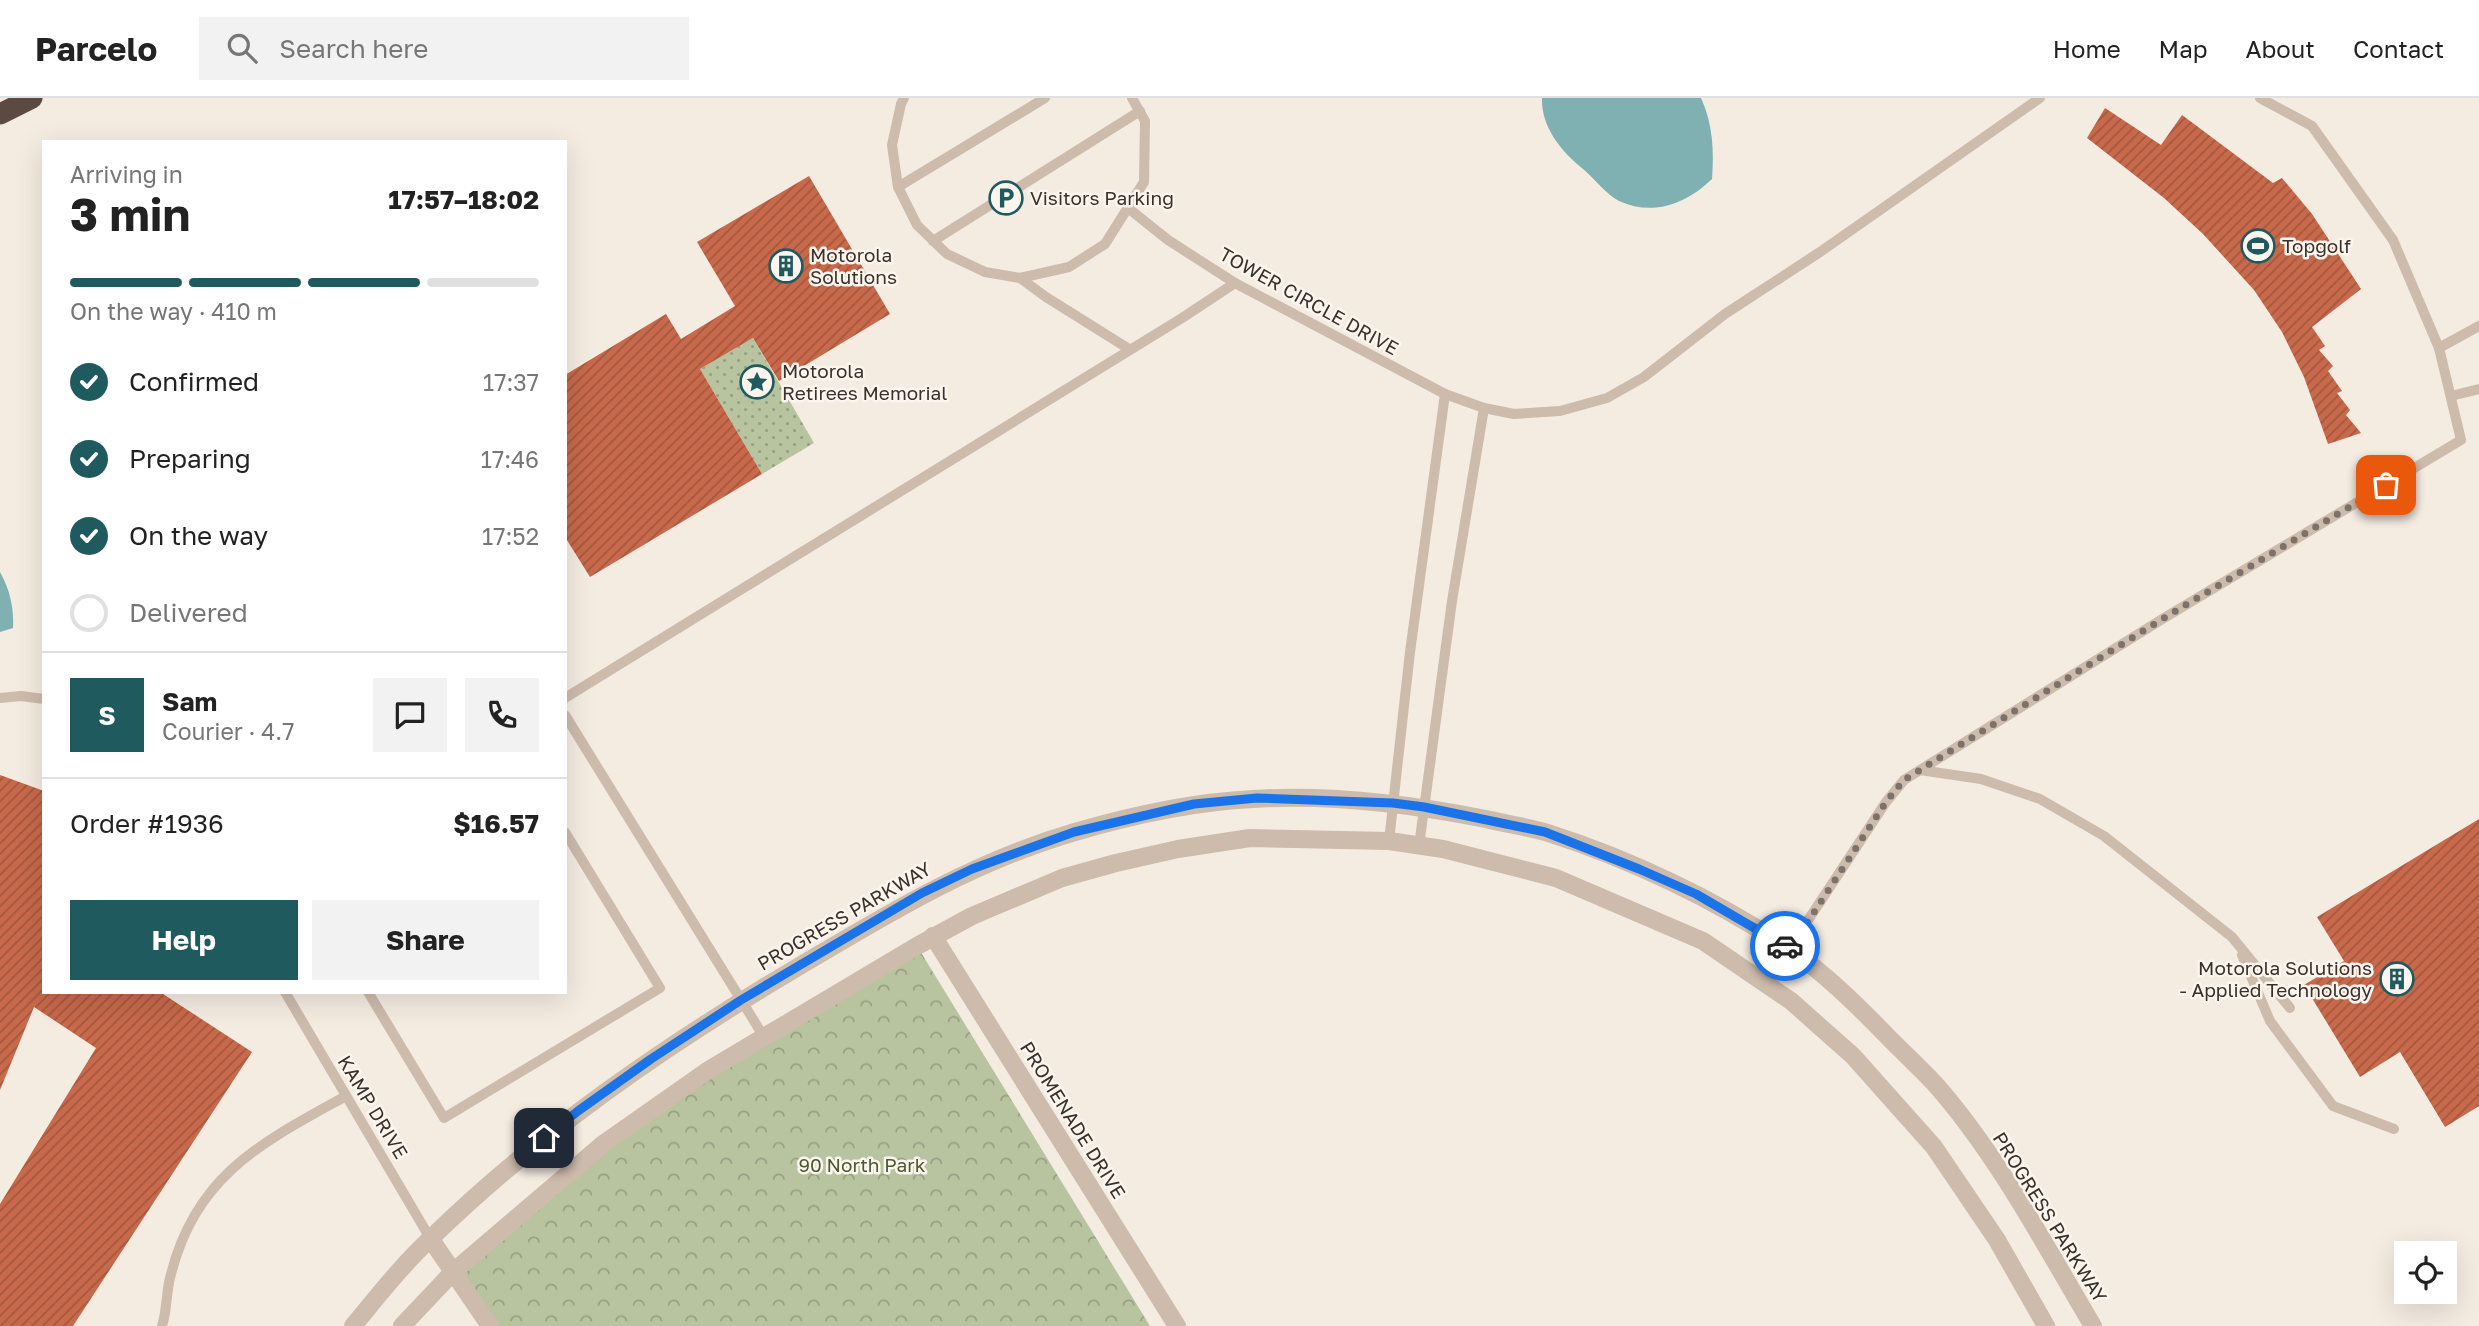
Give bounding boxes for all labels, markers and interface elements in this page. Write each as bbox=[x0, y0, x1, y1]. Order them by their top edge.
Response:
search box bbox=[199, 17, 689, 80]
text: Parcelo bbox=[35, 29, 157, 68]
icon: search bbox=[223, 29, 261, 67]
text: Search here bbox=[279, 33, 428, 64]
text: Home bbox=[2053, 34, 2121, 63]
text: Map bbox=[2159, 34, 2208, 63]
text: About bbox=[2246, 34, 2315, 63]
text: Contact bbox=[2353, 34, 2444, 63]
text: Arriving in bbox=[70, 160, 183, 188]
parking icon: Visitors Parking bbox=[987, 179, 1025, 217]
text: 17:57–18:02 bbox=[388, 184, 539, 215]
text: 3 min bbox=[70, 186, 190, 241]
place label: Visitors Parking bbox=[1030, 186, 1174, 209]
sports icon: Topgolf bbox=[2239, 227, 2277, 265]
place label: Topgolf bbox=[2282, 234, 2351, 257]
street label: TOWER CIRCLE DRIVE bbox=[1216, 242, 1403, 359]
place label: Motorola Solutions bbox=[810, 243, 897, 288]
building icon: Motorola Solutions bbox=[767, 247, 805, 285]
text: On the way · 410 m bbox=[70, 297, 277, 325]
place label: Motorola Retirees Memorial bbox=[782, 359, 947, 404]
icon: check bbox=[70, 363, 108, 401]
place icon: Motorola Retirees Memorial bbox=[738, 363, 776, 401]
text: Confirmed bbox=[129, 366, 259, 397]
text: 17:37 bbox=[483, 368, 539, 396]
icon: check bbox=[70, 440, 108, 478]
text: Preparing bbox=[129, 443, 251, 474]
text: 17:46 bbox=[481, 445, 539, 473]
pin bbox=[2356, 455, 2416, 515]
icon: bag bbox=[2367, 466, 2405, 504]
icon: check bbox=[70, 517, 108, 555]
text: On the way bbox=[129, 520, 268, 551]
text: 17:52 bbox=[482, 522, 539, 550]
text: Delivered bbox=[129, 597, 248, 628]
button: chat bbox=[373, 678, 447, 752]
button: phone bbox=[465, 678, 539, 752]
text: Sam bbox=[162, 686, 217, 717]
text: S bbox=[98, 700, 116, 731]
text: Courier · 4.7 bbox=[162, 717, 294, 745]
text: Order #1936 bbox=[70, 808, 224, 839]
text: $16.57 bbox=[453, 808, 539, 839]
street label: PROGRESS PARKWAY bbox=[753, 857, 935, 975]
button: Help bbox=[70, 900, 298, 980]
button: Share bbox=[312, 900, 539, 980]
courier bbox=[1750, 911, 1820, 981]
icon: car bbox=[1766, 927, 1804, 965]
place label: Motorola Solutions - Applied Technology bbox=[2179, 956, 2372, 1001]
building icon: Motorola Solutions - Applied Technology bbox=[2378, 960, 2416, 998]
street label: PROMENADE DRIVE bbox=[1016, 1037, 1131, 1202]
street label: KAMP DRIVE bbox=[334, 1051, 413, 1162]
pin bbox=[514, 1108, 574, 1168]
icon: home bbox=[525, 1119, 563, 1157]
street label: PROGRESS PARKWAY bbox=[1989, 1127, 2112, 1306]
park label: 90 North Park bbox=[799, 1153, 926, 1176]
map controls bbox=[2394, 1241, 2457, 1304]
button: locate bbox=[2394, 1241, 2457, 1304]

